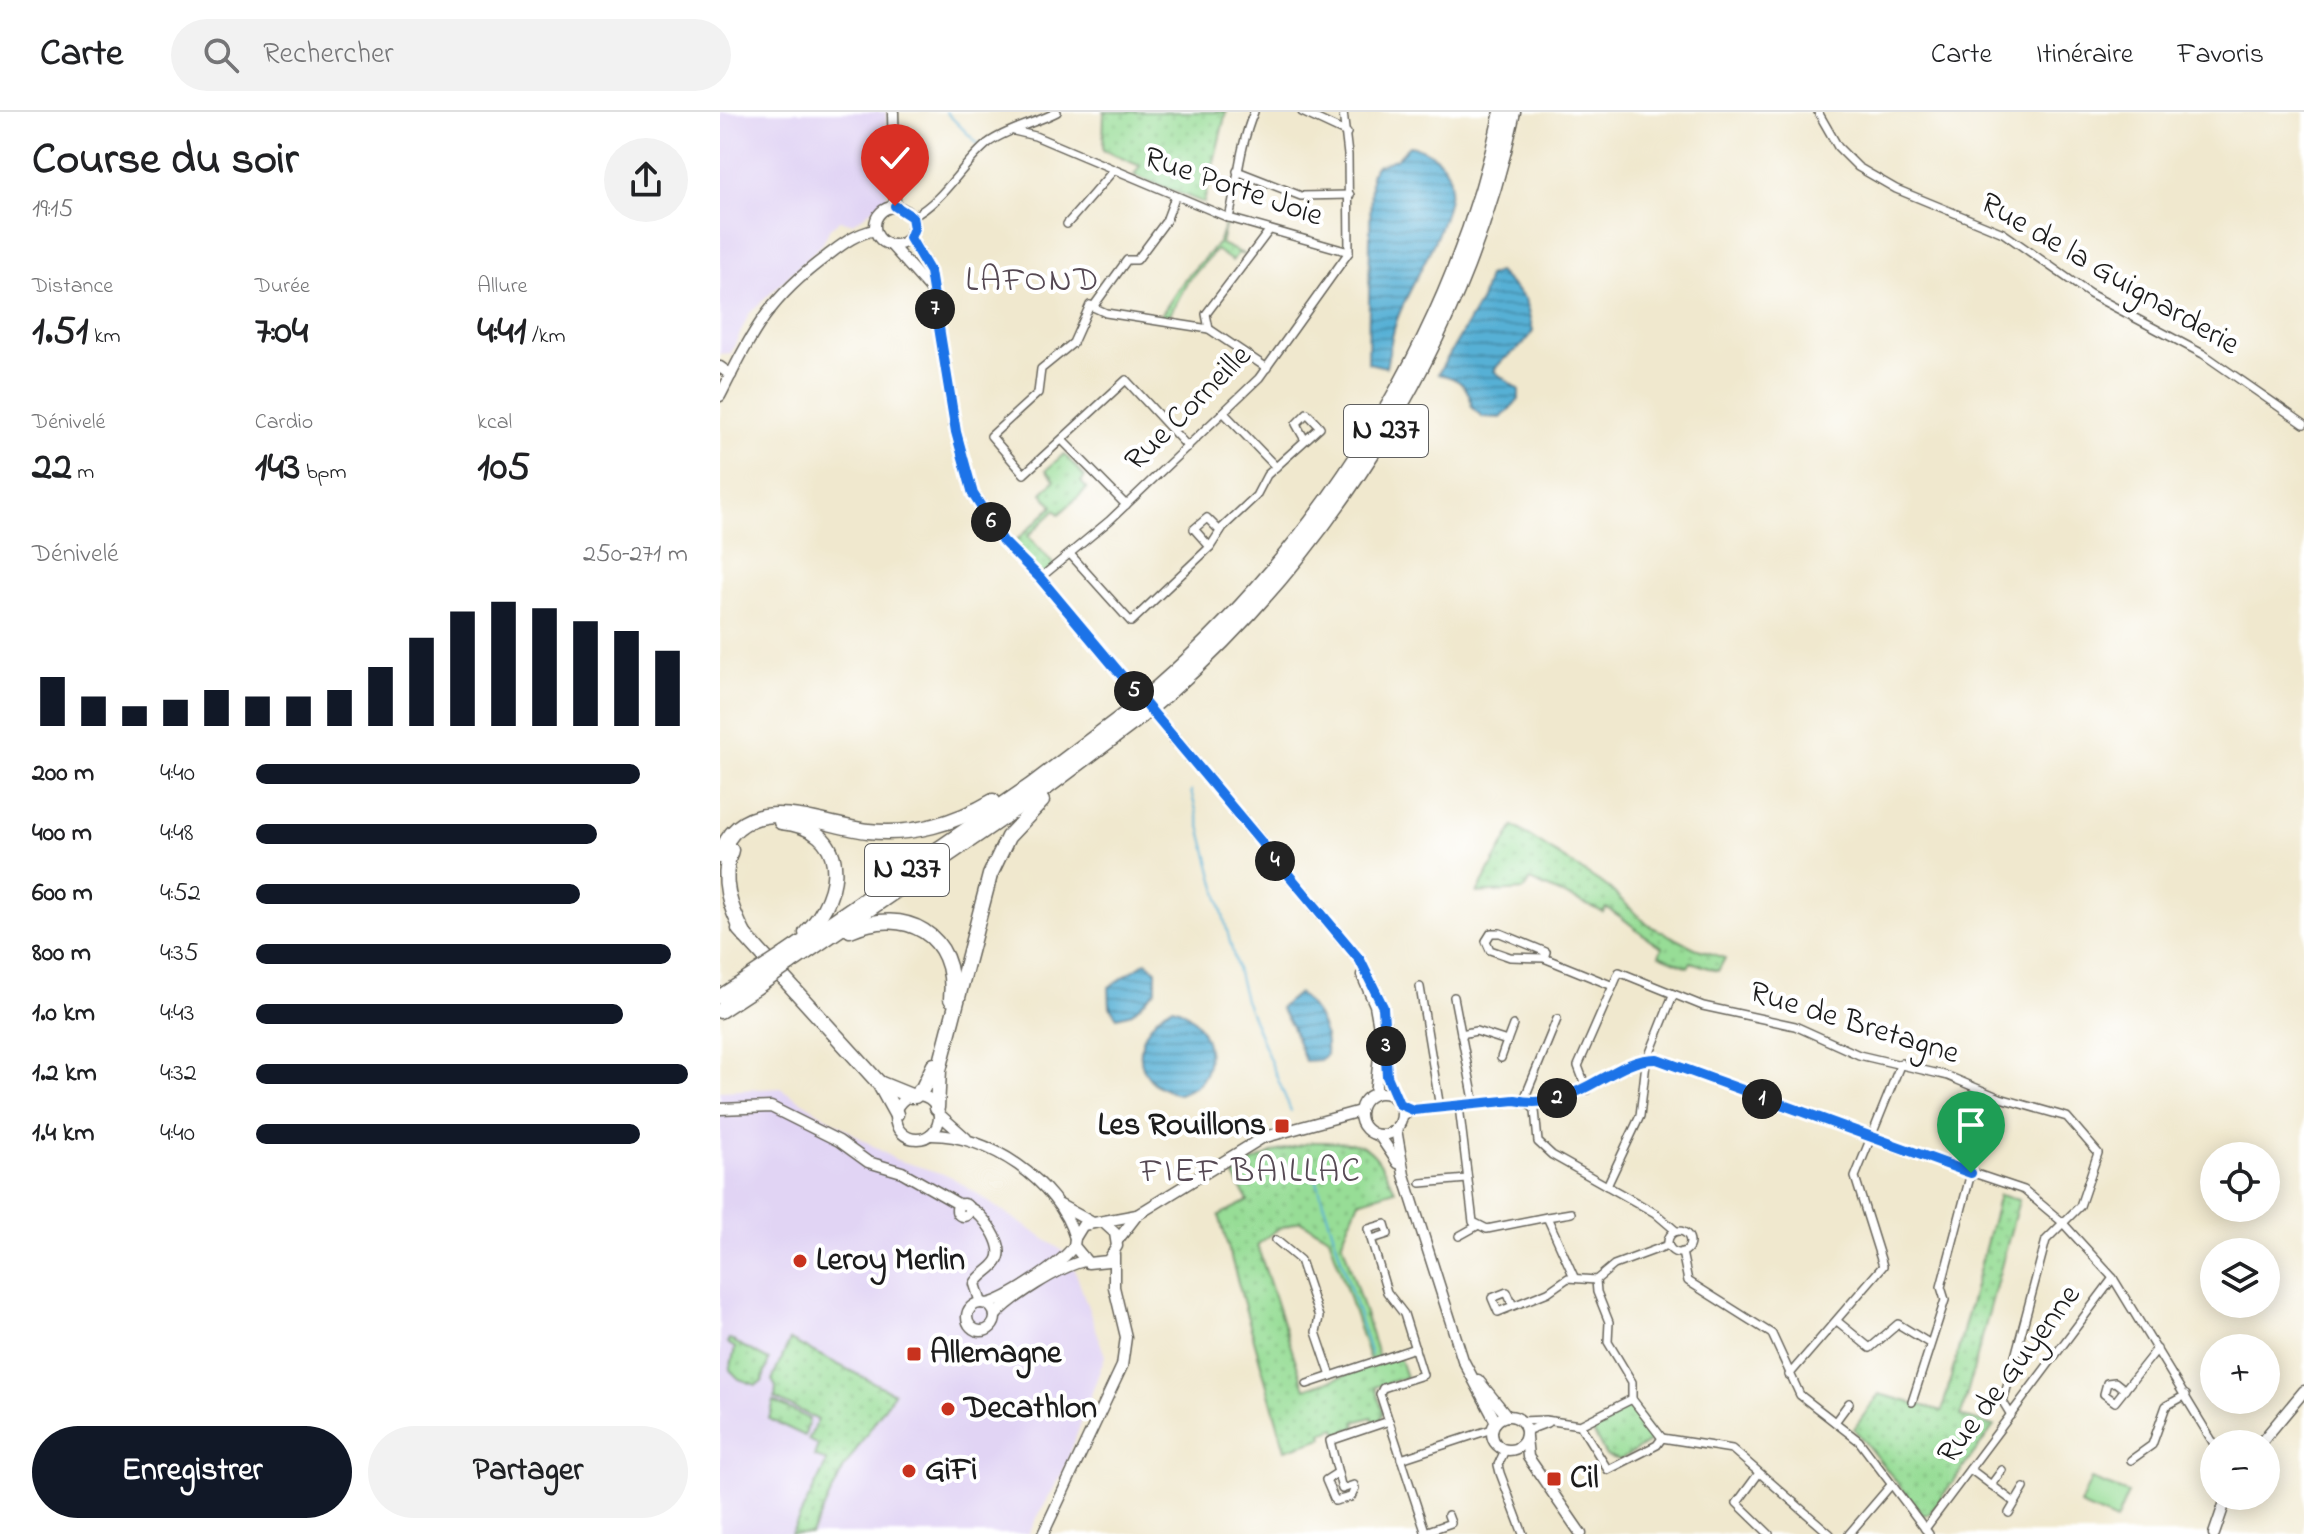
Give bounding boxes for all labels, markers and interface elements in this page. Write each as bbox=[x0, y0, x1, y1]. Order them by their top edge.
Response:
search box bbox=[171, 19, 731, 91]
text: Carte bbox=[40, 27, 123, 83]
icon: search bbox=[199, 33, 243, 77]
text: Rechercher bbox=[263, 33, 394, 77]
text: Carte bbox=[1931, 35, 1992, 76]
text: Itinéraire bbox=[2036, 35, 2133, 76]
text: Favoris bbox=[2177, 35, 2264, 76]
pin bbox=[861, 124, 929, 206]
text: Course du soir bbox=[32, 129, 298, 193]
street label: Rue Porte Joie bbox=[1137, 135, 1330, 241]
icon: check bbox=[873, 136, 917, 180]
button: share bbox=[604, 138, 688, 222]
street label: Rue de la Guignarderie bbox=[1970, 181, 2248, 369]
text: 19:15 bbox=[32, 191, 73, 229]
district label: LAFOND bbox=[965, 257, 1101, 307]
text: Distance bbox=[32, 271, 113, 303]
text: Durée bbox=[255, 271, 310, 303]
text: Allure bbox=[477, 271, 527, 303]
pin: 7 bbox=[915, 289, 955, 329]
text: 7 bbox=[930, 293, 940, 325]
text: 1.51 bbox=[32, 303, 88, 362]
text: 7:04 bbox=[255, 303, 308, 362]
text: 4:41 bbox=[477, 303, 526, 362]
text: km bbox=[88, 321, 121, 353]
text: /km bbox=[526, 321, 565, 353]
street label: Rue Corneille bbox=[1115, 334, 1264, 483]
road number: N 237 bbox=[1344, 405, 1428, 457]
text: Dénivelé bbox=[32, 407, 105, 439]
text: Cardio bbox=[255, 407, 313, 439]
text: kcal bbox=[477, 407, 512, 439]
text: 22 bbox=[32, 439, 72, 498]
text: 143 bbox=[255, 439, 300, 498]
text: 105 bbox=[477, 439, 530, 498]
text: m bbox=[72, 457, 94, 489]
text: bpm bbox=[300, 457, 347, 489]
pin: 6 bbox=[971, 502, 1011, 542]
text: 6 bbox=[986, 506, 996, 538]
text: Dénivelé bbox=[32, 536, 119, 574]
text: 250–271 m bbox=[583, 536, 688, 574]
pin: 5 bbox=[1114, 671, 1154, 711]
text: 5 bbox=[1128, 675, 1140, 707]
text: 200 m bbox=[32, 755, 94, 793]
text: 4:40 bbox=[160, 755, 195, 793]
text: 400 m bbox=[32, 815, 92, 853]
text: 4:48 bbox=[160, 815, 193, 853]
pin: 4 bbox=[1255, 841, 1295, 881]
road number: N 237 bbox=[865, 844, 949, 896]
text: 4 bbox=[1270, 845, 1280, 877]
text: 600 m bbox=[32, 875, 93, 913]
text: 4:52 bbox=[160, 875, 201, 913]
text: 800 m bbox=[32, 935, 91, 973]
text: 4:35 bbox=[160, 935, 199, 973]
street label: Rue de Bretagne bbox=[1743, 970, 1965, 1078]
text: 1.0 km bbox=[32, 995, 95, 1033]
text: 4:43 bbox=[160, 995, 194, 1033]
pin: 3 bbox=[1366, 1026, 1406, 1066]
text: 3 bbox=[1381, 1030, 1391, 1062]
text: 1.2 km bbox=[32, 1055, 97, 1093]
text: 4:32 bbox=[160, 1055, 197, 1093]
pin: 2 bbox=[1537, 1078, 1577, 1118]
pin: 1 bbox=[1742, 1079, 1782, 1119]
text: 2 bbox=[1552, 1082, 1562, 1114]
text: 1 bbox=[1759, 1083, 1766, 1115]
pin bbox=[1937, 1091, 2005, 1173]
place label: Les Rouillons bbox=[1098, 1103, 1266, 1150]
icon: arrive bbox=[1949, 1103, 1993, 1147]
text: 1.4 km bbox=[32, 1115, 94, 1153]
text: 4:40 bbox=[160, 1115, 195, 1153]
marker: Les Rouillons bbox=[1273, 1117, 1291, 1135]
map controls bbox=[2200, 1142, 2280, 1510]
button: locate bbox=[2200, 1142, 2280, 1222]
district label: FIEF BAILLAC bbox=[1139, 1148, 1362, 1198]
place label: Leroy Merlin bbox=[816, 1238, 965, 1286]
button: layers bbox=[2200, 1238, 2280, 1318]
marker: Leroy Merlin bbox=[791, 1252, 809, 1270]
street label: Rue de Guyenne bbox=[1927, 1275, 2094, 1475]
place label: Allemagne bbox=[930, 1331, 1063, 1379]
button: + bbox=[2200, 1334, 2280, 1414]
marker: Allemagne bbox=[905, 1345, 923, 1363]
place label: Decathlon bbox=[962, 1386, 1097, 1433]
marker: Decathlon bbox=[939, 1400, 957, 1418]
button: Enregistrer bbox=[32, 1426, 352, 1518]
button: Partager bbox=[368, 1426, 688, 1518]
button: − bbox=[2200, 1430, 2280, 1510]
place label: GiFi bbox=[925, 1448, 977, 1495]
place label: Cil bbox=[1570, 1456, 1599, 1503]
marker: GiFi bbox=[900, 1462, 918, 1480]
marker: Cil bbox=[1545, 1470, 1563, 1488]

